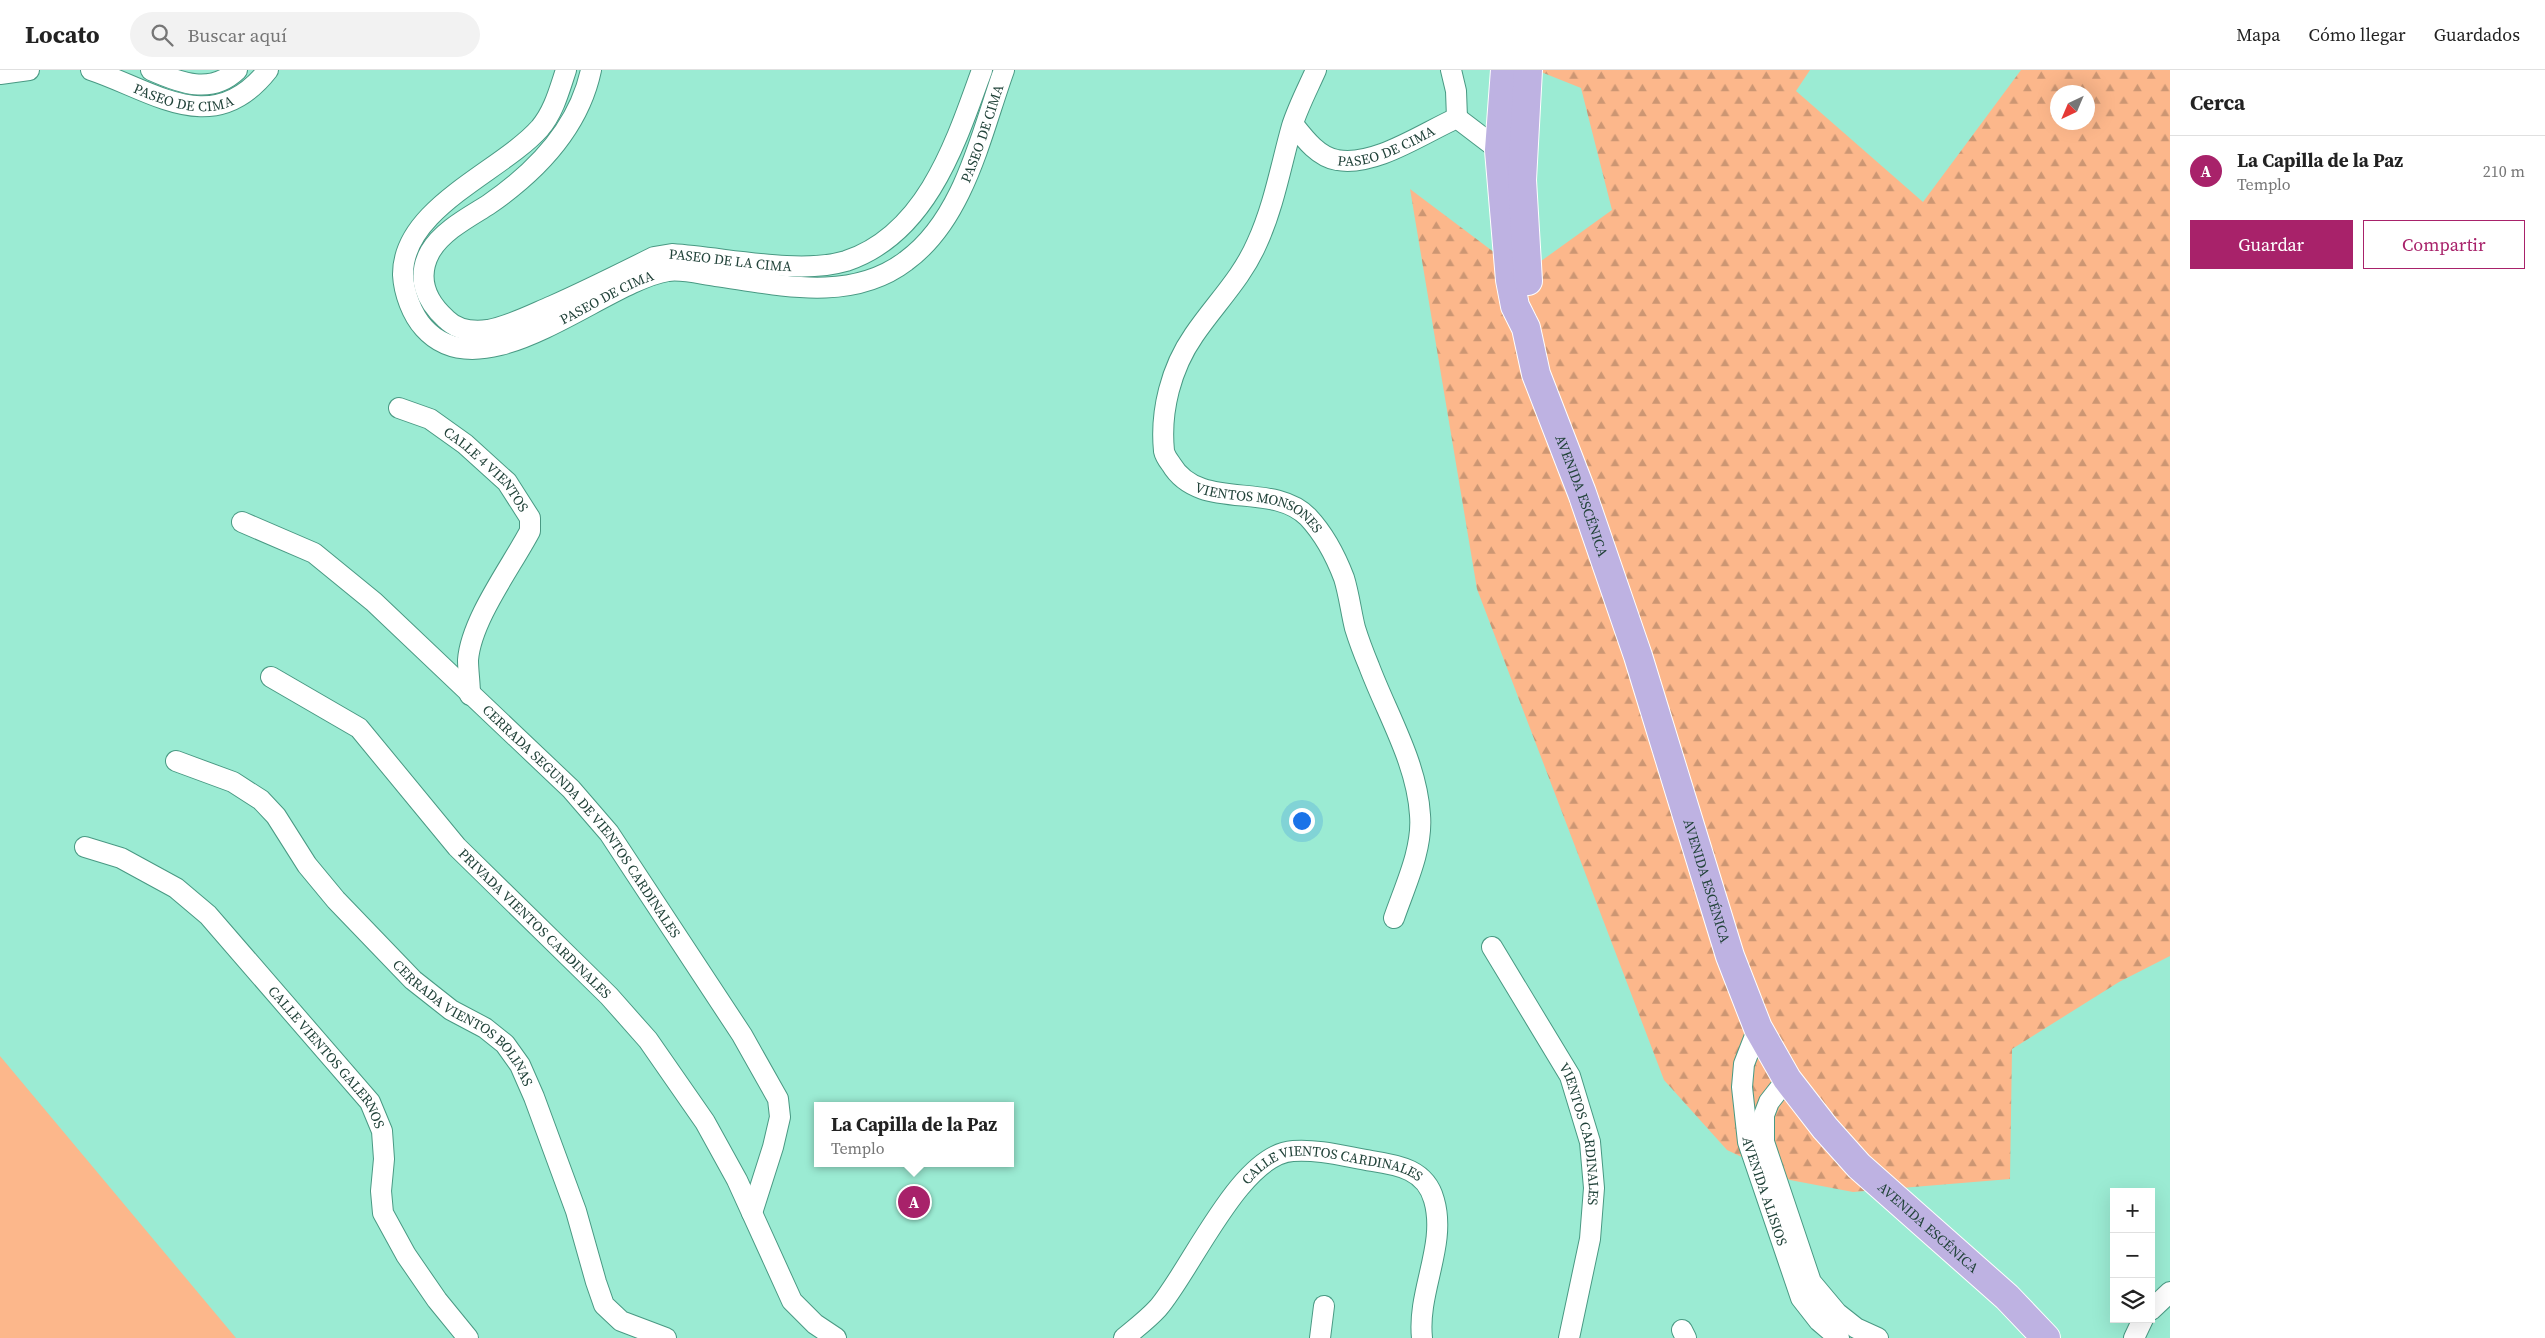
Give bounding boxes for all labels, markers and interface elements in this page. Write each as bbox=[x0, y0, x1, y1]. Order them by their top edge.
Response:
search box bbox=[130, 12, 480, 57]
text: Locato bbox=[25, 18, 100, 51]
icon: search bbox=[148, 21, 176, 49]
text: Buscar aquí bbox=[188, 22, 287, 48]
text: Mapa bbox=[2236, 22, 2281, 47]
text: Cómo llegar bbox=[2309, 22, 2406, 47]
text: Guardados bbox=[2434, 22, 2520, 47]
street label: PASEO DE CIMA bbox=[130, 78, 237, 116]
street label: PASEO DE CIMA bbox=[956, 81, 1009, 186]
north arrow bbox=[2050, 85, 2095, 130]
text: Cerca bbox=[2190, 88, 2245, 117]
street label: PASEO DE CIMA bbox=[1336, 120, 1439, 171]
text: La Capilla de la Paz bbox=[2237, 147, 2403, 173]
text: A bbox=[2201, 160, 2211, 182]
text: 210 m bbox=[2483, 160, 2525, 182]
text: Templo bbox=[2237, 173, 2291, 195]
button: Guardar bbox=[2190, 220, 2353, 269]
button: Compartir bbox=[2363, 220, 2525, 269]
street label: PASEO DE LA CIMA bbox=[668, 244, 793, 276]
street label: PASEO DE CIMA bbox=[556, 265, 657, 329]
street label: CALLE 4 VIENTOS bbox=[440, 422, 534, 516]
street label: AVENIDA ESCÉNICA bbox=[1550, 432, 1613, 560]
street label: VIENTOS MONSONES bbox=[1192, 477, 1327, 537]
street label: CERRADA SEGUNDA DE VIENTOS CARDINALES bbox=[478, 700, 685, 942]
your location bbox=[1289, 808, 1315, 834]
street label: AVENIDA ESCÉNICA bbox=[1679, 816, 1736, 946]
street label: PRIVADA VIENTOS CARDINALES bbox=[454, 844, 616, 1003]
street label: CERRADA VIENTOS BOLINAS bbox=[388, 955, 538, 1089]
street label: CALLE VIENTOS GALERNOS bbox=[264, 981, 390, 1132]
street label: VIENTOS CARDINALES bbox=[1554, 1059, 1604, 1206]
popup bbox=[814, 1102, 1014, 1167]
text: La Capilla de la Paz bbox=[831, 1111, 997, 1137]
street label: AVENIDA ALISIOS bbox=[1738, 1136, 1793, 1248]
text: Templo bbox=[831, 1137, 885, 1159]
text: CALLE VIENTOS CARDINALES bbox=[1237, 1141, 1427, 1189]
street label: CALLE VIENTOS CARDINALES bbox=[1237, 1173, 1429, 1197]
street label: AVENIDA ESCÉNICA bbox=[1873, 1177, 1984, 1278]
pin: A bbox=[898, 1183, 930, 1221]
map controls bbox=[2110, 1188, 2155, 1323]
button: + bbox=[2110, 1188, 2155, 1233]
button: − bbox=[2110, 1233, 2155, 1278]
button: layers bbox=[2110, 1278, 2155, 1323]

